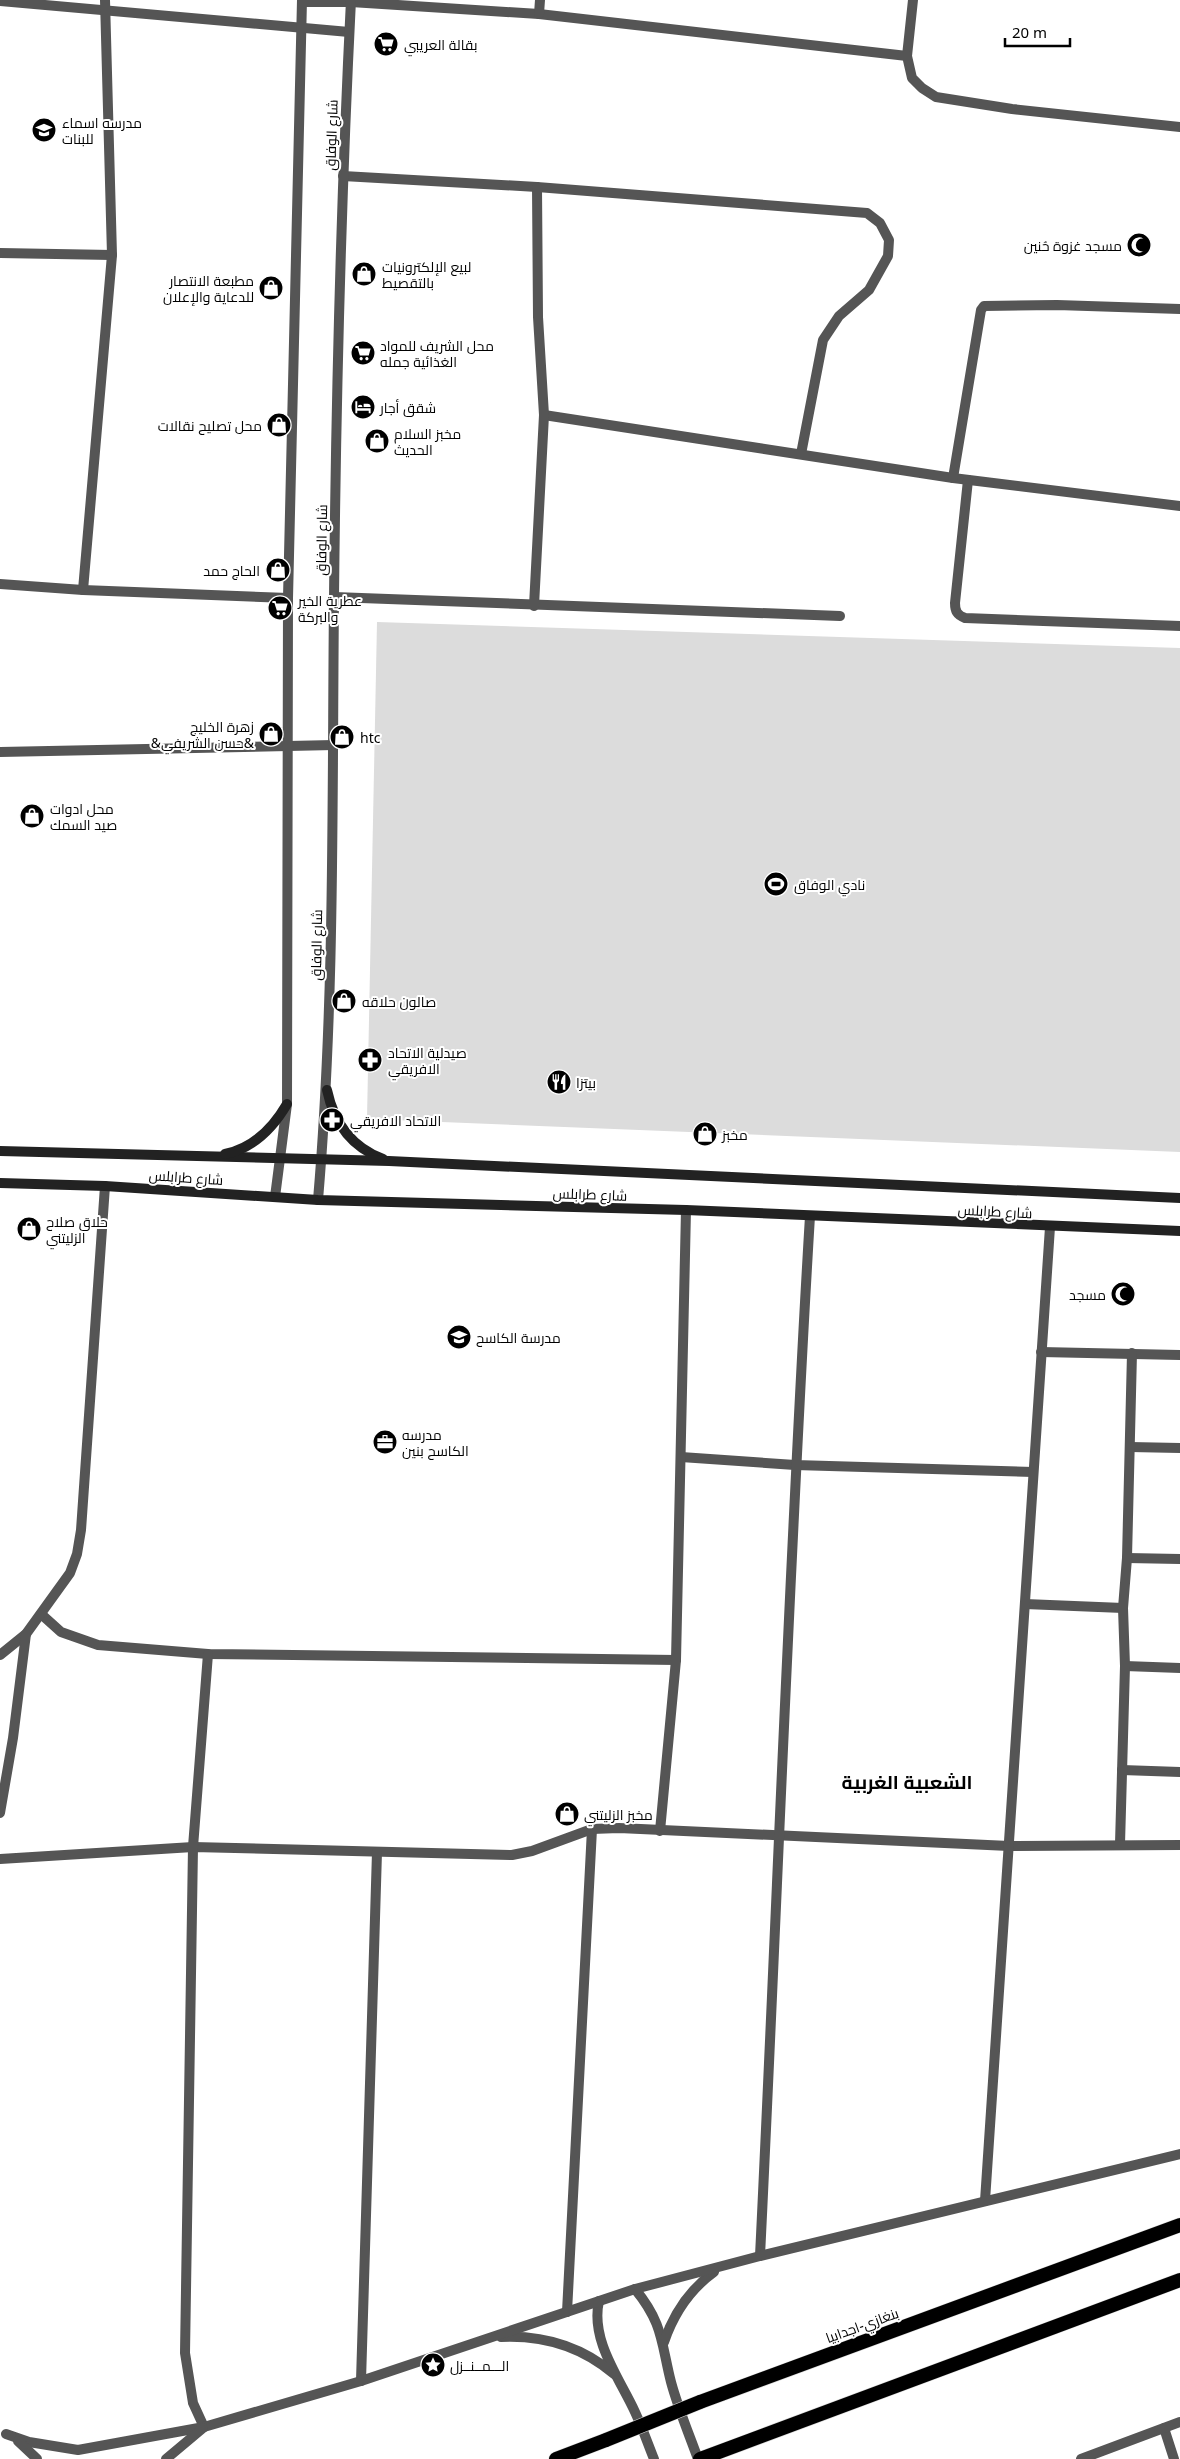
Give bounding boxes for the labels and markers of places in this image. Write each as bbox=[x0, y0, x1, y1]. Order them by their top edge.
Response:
supermarket icon: بقالة العريبي bbox=[373, 31, 399, 57]
place label: بقالة العريبي bbox=[404, 35, 478, 57]
place label: مدرسه اسماء للبنات bbox=[62, 113, 142, 148]
school or university icon: مدرسه اسماء للبنات bbox=[31, 117, 57, 143]
mosque icon: مسجد غزوة حُنين bbox=[1126, 232, 1152, 258]
place label: مسجد غزوة حُنين bbox=[1024, 236, 1122, 255]
place label: لبيع الإلكترونيات بالتقصيط bbox=[382, 257, 471, 292]
shop icon: لبيع الإلكترونيات بالتقصيط bbox=[351, 261, 377, 287]
place label: مطبعة الانتصار للدعاية والإعلان bbox=[163, 271, 254, 306]
shop icon: مطبعة الانتصار للدعاية والإعلان bbox=[258, 275, 284, 301]
place label: محل الشريف للمواد الغذائية جمله bbox=[380, 336, 494, 371]
supermarket icon: محل الشريف للمواد الغذائية جمله bbox=[350, 340, 376, 366]
hotel icon: شقق أجار bbox=[350, 394, 376, 420]
place label: شقق أجار bbox=[379, 398, 436, 417]
shop icon: محل تصليح نقالات bbox=[266, 412, 292, 438]
place label: محل تصليح نقالات bbox=[158, 416, 262, 435]
place label: مخبز السلام الحديث bbox=[394, 424, 461, 459]
shop icon: مخبز السلام الحديث bbox=[364, 428, 390, 454]
shop icon: الحاج حمد bbox=[265, 557, 291, 583]
place label: الحاج حمد bbox=[203, 561, 260, 580]
place label: عطرية الخير والبركة bbox=[297, 591, 362, 626]
supermarket icon: عطرية الخير والبركة bbox=[267, 595, 293, 621]
place label: زهرة الخليج &حسن الشريفي& bbox=[151, 717, 255, 755]
shop icon: زهرة الخليج &حسن الشريفي& bbox=[258, 721, 284, 747]
shop icon: htc bbox=[329, 724, 355, 750]
place label: htc bbox=[360, 728, 381, 747]
place label: محل ادوات صيد السمك bbox=[50, 799, 117, 834]
shop icon: محل ادوات صيد السمك bbox=[19, 803, 45, 829]
sports icon: نادي الوفاق bbox=[763, 871, 789, 897]
place label: نادي الوفاق bbox=[794, 875, 865, 897]
shop icon: صالون حلاقه bbox=[331, 988, 357, 1014]
place label: صالون حلاقه bbox=[362, 992, 436, 1011]
place label: صيدلية الاتحاد الافريقي bbox=[388, 1043, 467, 1081]
pharmacy icon: صيدلية الاتحاد الافريقي bbox=[357, 1047, 383, 1073]
restaurant icon: بيتزا bbox=[546, 1069, 572, 1095]
place label: بيتزا bbox=[576, 1073, 596, 1092]
pharmacy icon: الاتحاد الافريقي bbox=[319, 1107, 345, 1133]
place label: الاتحاد الافريقي bbox=[350, 1111, 441, 1133]
shop icon: مخبز bbox=[692, 1121, 718, 1147]
place label: مخبز bbox=[721, 1125, 748, 1144]
place label: حلاق صلاح الزليتني bbox=[46, 1212, 108, 1250]
shop icon: حلاق صلاح الزليتني bbox=[16, 1216, 42, 1242]
mosque icon: مسجد bbox=[1110, 1281, 1136, 1307]
place label: مسجد bbox=[1069, 1285, 1106, 1304]
school or university icon: مدرسة الكاسح bbox=[446, 1324, 472, 1350]
place label: مدرسة الكاسح bbox=[476, 1328, 561, 1347]
place label: مدرسه الكاسح بنين bbox=[402, 1425, 469, 1460]
office icon: مدرسه الكاسح بنين bbox=[372, 1429, 398, 1455]
shop icon: مخبز الزليتني bbox=[554, 1801, 580, 1827]
place label: مخبز الزليتني bbox=[584, 1805, 653, 1827]
place icon: الـــمــنــزل bbox=[420, 2352, 446, 2378]
place label: الـــمــنــزل bbox=[450, 2356, 509, 2375]

